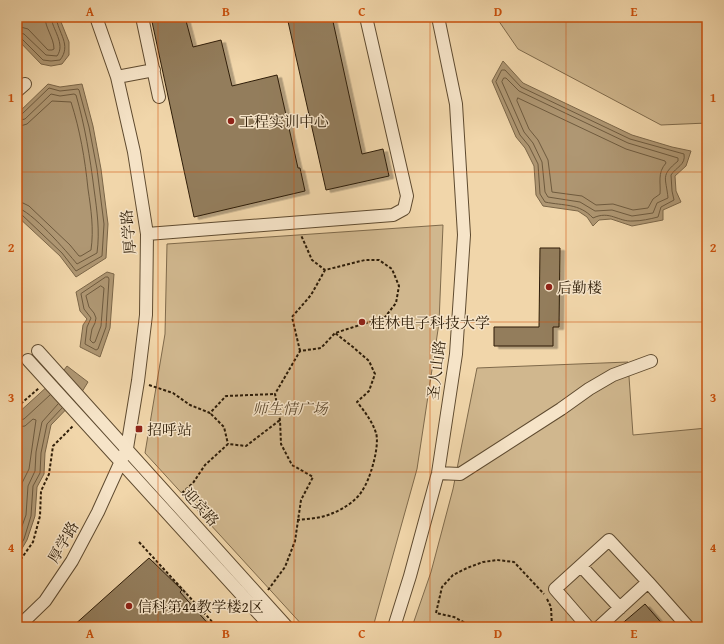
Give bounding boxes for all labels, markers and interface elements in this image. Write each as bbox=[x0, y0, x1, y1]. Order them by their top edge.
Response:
text: A bbox=[86, 2, 95, 21]
text: B bbox=[222, 2, 230, 21]
text: C bbox=[358, 2, 366, 21]
text: D bbox=[494, 2, 502, 21]
text: E bbox=[631, 2, 638, 21]
text: 1 bbox=[8, 88, 14, 107]
text: 1 bbox=[710, 88, 716, 107]
place label: 工程实训中心 bbox=[239, 111, 329, 132]
marker: 工程实训中心 bbox=[226, 116, 236, 126]
street label: 厚学路 bbox=[116, 209, 140, 255]
text: 2 bbox=[8, 238, 15, 257]
text: 2 bbox=[710, 238, 717, 257]
place label: 后勤楼 bbox=[557, 277, 602, 298]
marker: 后勤楼 bbox=[544, 282, 554, 292]
place label: 桂林电子科技大学 bbox=[370, 312, 490, 333]
marker: 桂林电子科技大学 bbox=[357, 317, 367, 327]
street label: 圣人山路 bbox=[422, 339, 450, 401]
text: 3 bbox=[8, 388, 14, 407]
text: 3 bbox=[710, 388, 716, 407]
park label: 师生情广场 bbox=[252, 398, 329, 419]
place label: 招呼站 bbox=[147, 419, 192, 440]
marker: 招呼站 bbox=[134, 424, 144, 434]
street label: 迎宾路 bbox=[178, 483, 224, 531]
street label: 厚学路 bbox=[43, 517, 83, 567]
text: 4 bbox=[8, 538, 15, 557]
text: 4 bbox=[710, 538, 717, 557]
place label: 信科第44教学楼2区 bbox=[137, 596, 264, 617]
marker: 信科第44教学楼2区 bbox=[124, 601, 134, 611]
text: A bbox=[86, 624, 95, 643]
text: B bbox=[222, 624, 230, 643]
text: C bbox=[358, 624, 366, 643]
text: D bbox=[494, 624, 502, 643]
text: E bbox=[631, 624, 638, 643]

